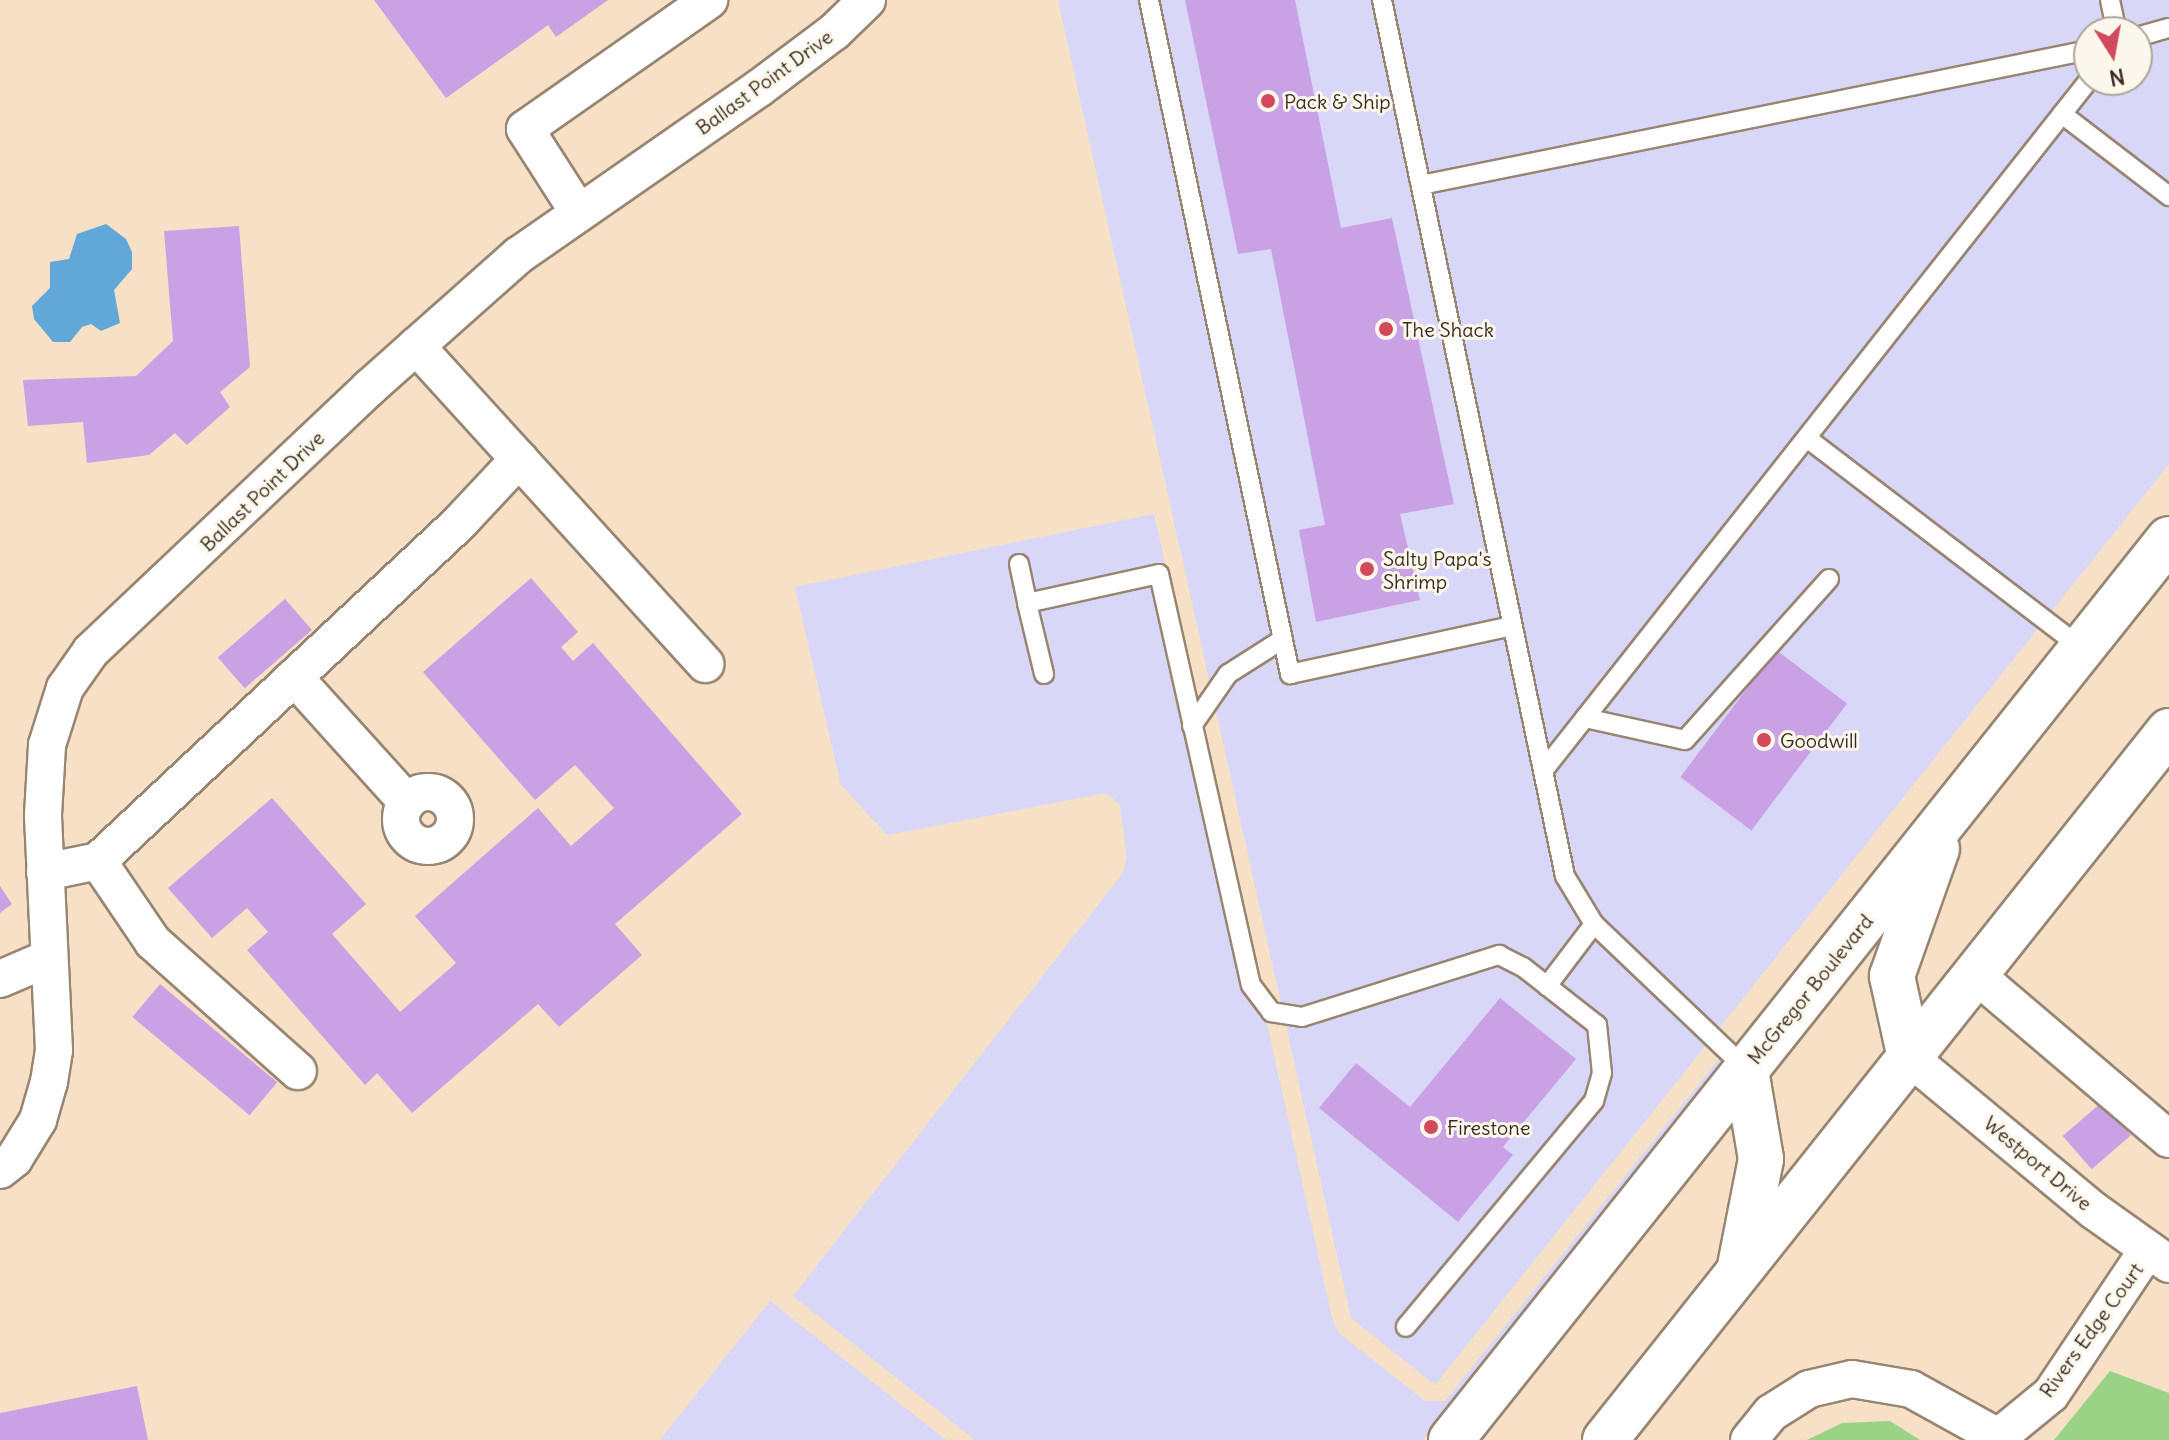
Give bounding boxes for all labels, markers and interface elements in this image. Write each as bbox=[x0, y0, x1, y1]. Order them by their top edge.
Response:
north arrow bbox=[2073, 16, 2153, 96]
street label: Ballast Point Drive bbox=[691, 24, 837, 140]
text: N bbox=[2107, 62, 2127, 93]
place label: Pack & Ship bbox=[1284, 89, 1391, 113]
marker: Pack & Ship bbox=[1259, 92, 1277, 110]
place label: The Shack bbox=[1402, 317, 1494, 341]
marker: The Shack bbox=[1377, 320, 1395, 338]
street label: Ballast Point Drive bbox=[195, 426, 329, 556]
place label: Salty Papa's Shrimp bbox=[1383, 546, 1492, 593]
marker: Salty Papa's Shrimp bbox=[1358, 560, 1376, 578]
place label: Goodwill bbox=[1780, 728, 1858, 752]
marker: Goodwill bbox=[1755, 731, 1773, 749]
street label: McGregor Boulevard bbox=[1742, 909, 1878, 1069]
street label: Westport Drive bbox=[1979, 1111, 2097, 1215]
place label: Firestone bbox=[1447, 1115, 1531, 1139]
marker: Firestone bbox=[1422, 1118, 1440, 1136]
street label: Rivers Edge Court bbox=[2034, 1258, 2148, 1402]

